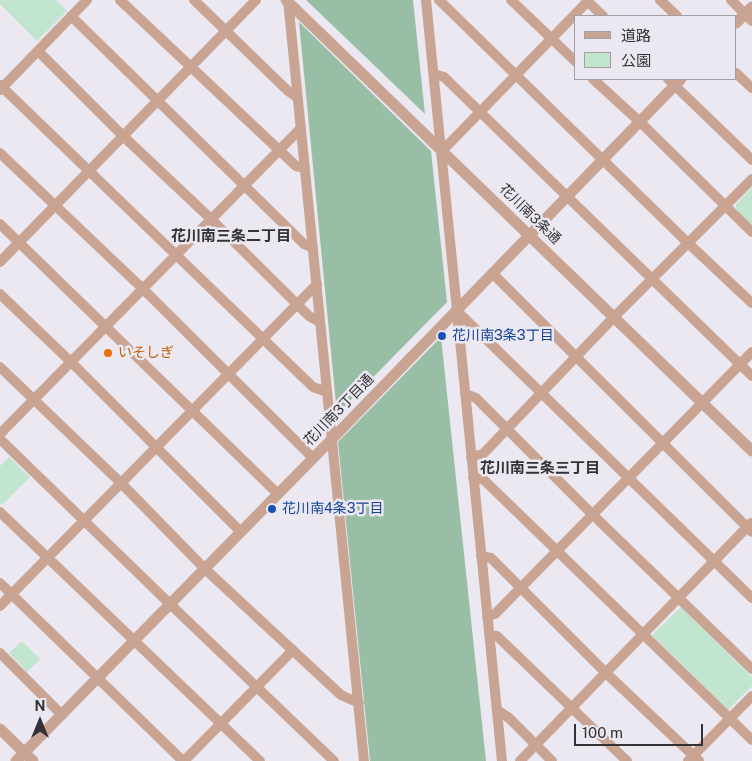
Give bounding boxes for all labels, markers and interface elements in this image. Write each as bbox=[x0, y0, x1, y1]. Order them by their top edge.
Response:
legend bbox=[574, 15, 737, 80]
text: 道路 bbox=[621, 27, 651, 44]
text: 公園 bbox=[621, 52, 651, 69]
street label: 花川南3条通 bbox=[496, 181, 564, 247]
district label: 花川南三条二丁目 bbox=[171, 227, 291, 245]
place label: 花川南3条3丁目 bbox=[452, 328, 554, 344]
marker: 花川南3条3丁目 bbox=[436, 330, 448, 342]
place label: いそしぎ bbox=[118, 345, 174, 361]
marker: いそしぎ bbox=[102, 347, 114, 359]
street label: 花川南3丁目通 bbox=[301, 371, 377, 449]
district label: 花川南三条三丁目 bbox=[480, 459, 600, 477]
place label: 花川南4条3丁目 bbox=[282, 501, 384, 517]
marker: 花川南4条3丁目 bbox=[266, 503, 278, 515]
north arrow bbox=[15, 696, 65, 746]
text: N bbox=[35, 698, 45, 714]
scale bar bbox=[577, 714, 706, 746]
text: 100 m bbox=[582, 724, 623, 741]

